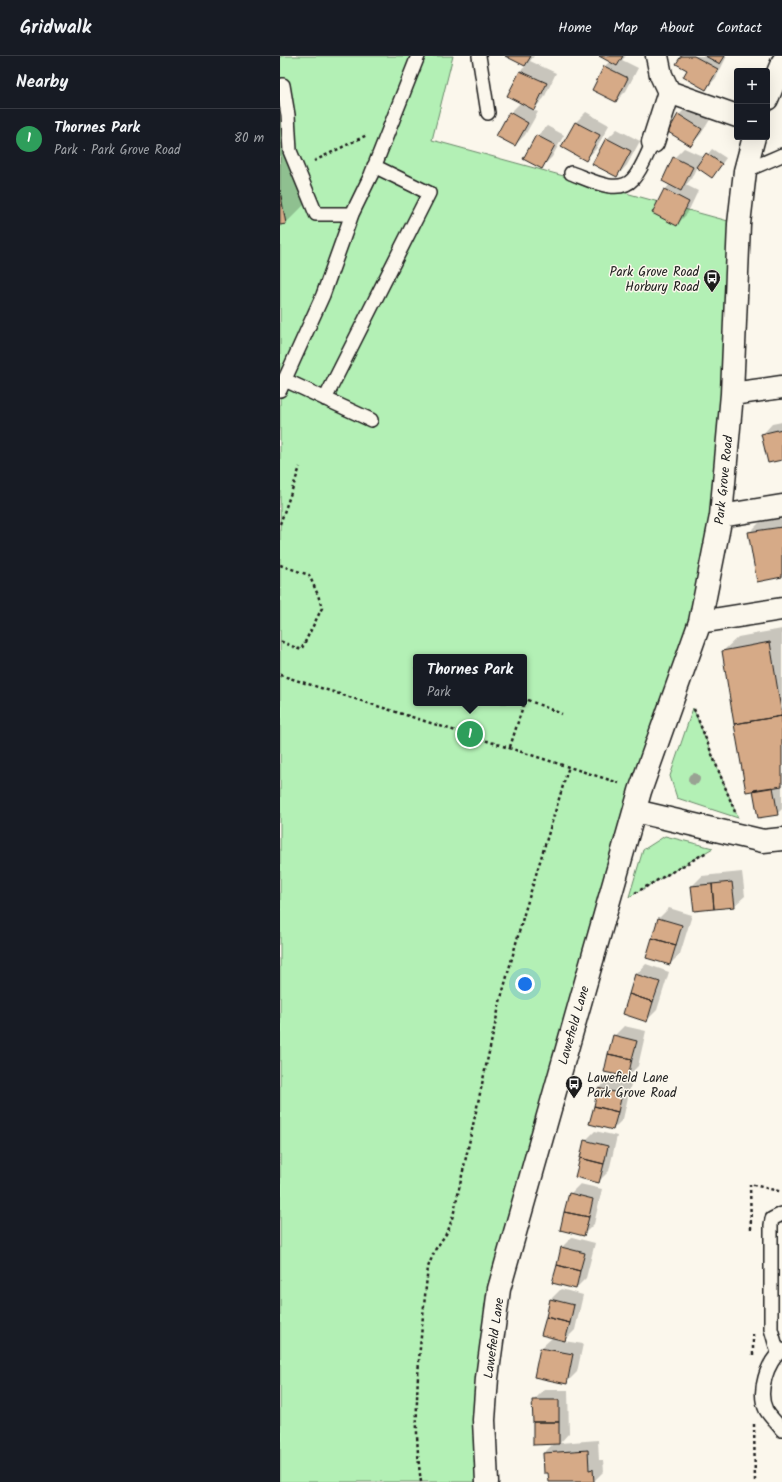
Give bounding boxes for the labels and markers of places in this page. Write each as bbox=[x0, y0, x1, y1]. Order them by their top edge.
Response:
place label: Park Grove Road Horbury Road bbox=[609, 262, 699, 298]
bus stop icon: Park Grove Road Horbury Road bbox=[702, 268, 722, 293]
pin: 1 bbox=[457, 719, 483, 749]
place label: Lawefield Lane Park Grove Road bbox=[587, 1068, 677, 1104]
bus stop icon: Lawefield Lane Park Grove Road bbox=[564, 1074, 584, 1099]

